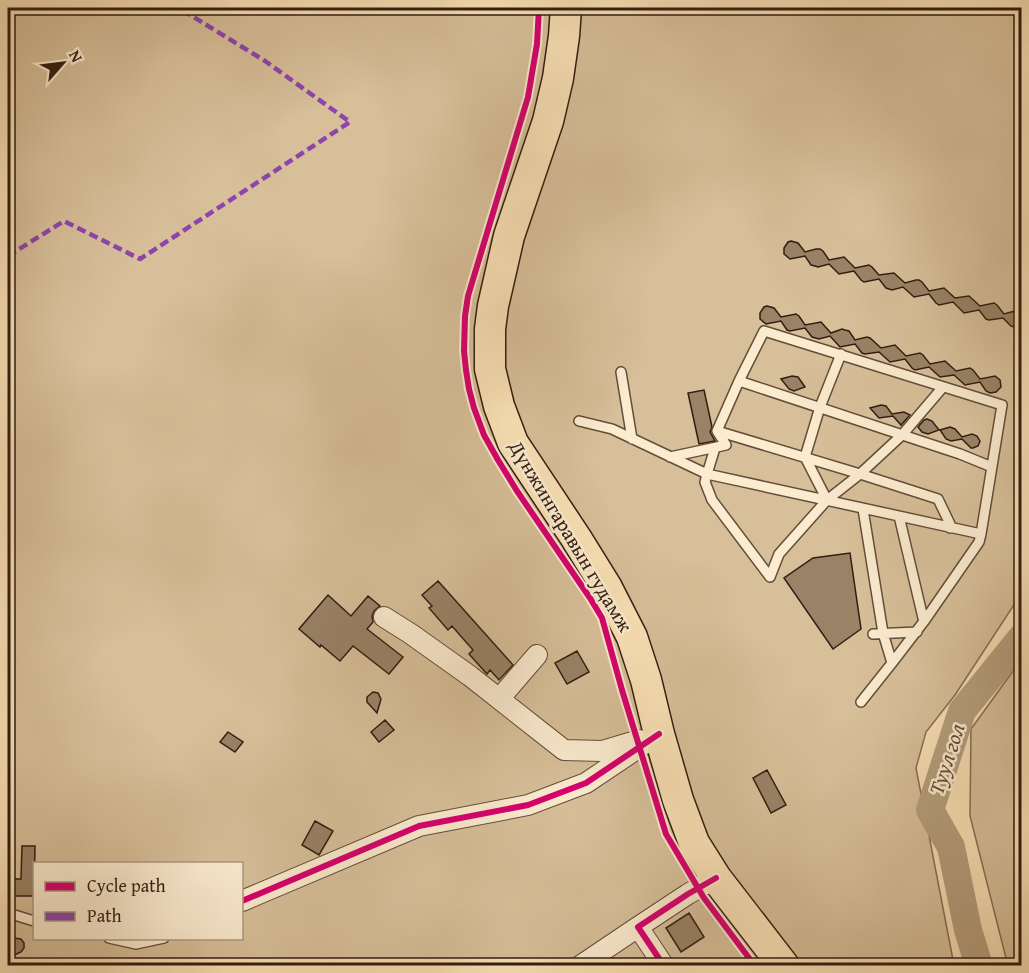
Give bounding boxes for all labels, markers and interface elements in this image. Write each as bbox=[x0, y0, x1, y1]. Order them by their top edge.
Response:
north arrow bbox=[33, 33, 93, 93]
text: N bbox=[63, 46, 89, 67]
street label: Дүнжингаравын гудамж bbox=[502, 434, 640, 637]
water label: Туул гол bbox=[920, 719, 973, 798]
legend bbox=[33, 862, 243, 940]
text: Cycle path bbox=[87, 872, 166, 899]
text: Path bbox=[87, 902, 122, 929]

